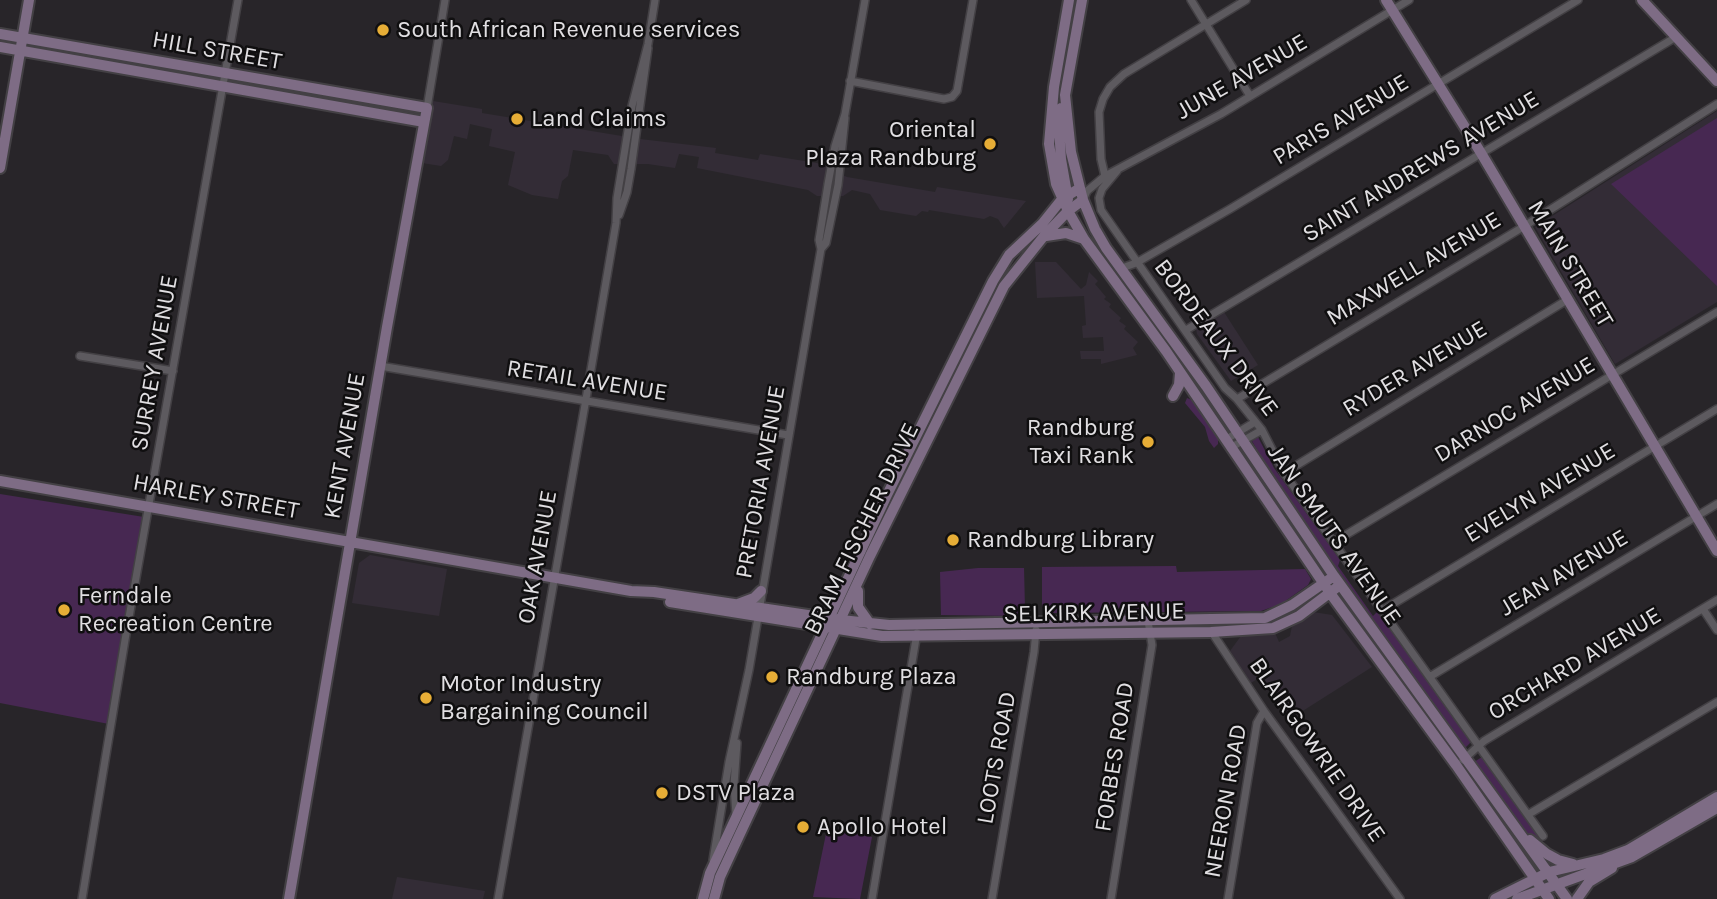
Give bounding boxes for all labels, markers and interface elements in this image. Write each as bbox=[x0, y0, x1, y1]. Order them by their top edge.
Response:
place label: South African Revenue services bbox=[397, 16, 740, 44]
marker: South African Revenue services bbox=[375, 22, 391, 38]
street label: HILL STREET bbox=[150, 25, 284, 77]
street label: JUNE AVENUE bbox=[1171, 28, 1313, 126]
street label: PARIS AVENUE bbox=[1268, 68, 1414, 172]
street label: SAINT ANDREWS AVENUE bbox=[1298, 85, 1544, 249]
place label: Land Claims bbox=[531, 105, 667, 133]
marker: Land Claims bbox=[509, 111, 525, 127]
place label: Oriental Plaza Randburg bbox=[805, 116, 976, 172]
marker: Oriental Plaza Randburg bbox=[982, 136, 998, 152]
street label: MAIN STREET bbox=[1521, 195, 1619, 333]
street label: MAXWELL AVENUE bbox=[1322, 206, 1506, 332]
street label: BORDEAUX DRIVE bbox=[1148, 254, 1284, 422]
street label: SURREY AVENUE bbox=[125, 273, 185, 453]
street label: RYDER AVENUE bbox=[1338, 315, 1492, 423]
street label: DARNOC AVENUE bbox=[1429, 351, 1601, 469]
street label: RETAIL AVENUE bbox=[505, 354, 669, 408]
street label: KENT AVENUE bbox=[318, 371, 372, 521]
street label: PRETORIA AVENUE bbox=[730, 383, 792, 581]
place label: Randburg Taxi Rank bbox=[1027, 414, 1134, 470]
street label: BRAM FISCHER DRIVE bbox=[798, 418, 926, 640]
marker: Randburg Taxi Rank bbox=[1140, 434, 1156, 450]
street label: EVELYN AVENUE bbox=[1459, 437, 1621, 549]
street label: JAN SMUTS AVENUE bbox=[1261, 439, 1407, 631]
street label: HARLEY STREET bbox=[131, 468, 301, 526]
street label: OAK AVENUE bbox=[512, 488, 564, 626]
street label: JEAN AVENUE bbox=[1495, 523, 1633, 623]
place label: Randburg Library bbox=[967, 526, 1154, 554]
marker: Randburg Library bbox=[945, 532, 961, 548]
place label: Ferndale Recreation Centre bbox=[78, 582, 273, 638]
street label: SELKIRK AVENUE bbox=[1003, 597, 1185, 629]
street label: ORCHARD AVENUE bbox=[1483, 601, 1667, 727]
marker: Ferndale Recreation Centre bbox=[56, 602, 72, 618]
street label: BLAIRGOWRIE DRIVE bbox=[1243, 652, 1391, 848]
place label: Randburg Plaza bbox=[786, 663, 957, 691]
marker: Randburg Plaza bbox=[764, 669, 780, 685]
place label: Motor Industry Bargaining Council bbox=[440, 670, 649, 726]
street label: FORBES ROAD bbox=[1089, 680, 1141, 834]
street label: LOOTS ROAD bbox=[971, 689, 1023, 827]
marker: Motor Industry Bargaining Council bbox=[418, 690, 434, 706]
street label: NEERON ROAD bbox=[1198, 722, 1254, 880]
place label: DSTV Plaza bbox=[676, 779, 795, 807]
marker: DSTV Plaza bbox=[654, 785, 670, 801]
place label: Apollo Hotel bbox=[817, 813, 947, 841]
marker: Apollo Hotel bbox=[795, 819, 811, 835]

